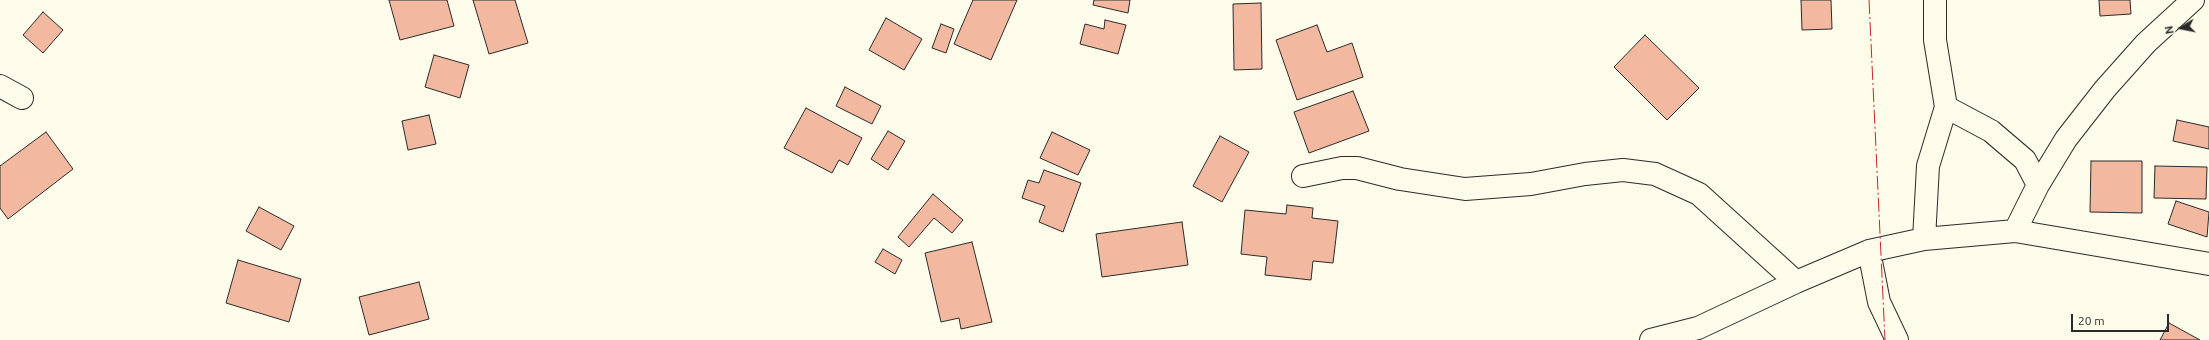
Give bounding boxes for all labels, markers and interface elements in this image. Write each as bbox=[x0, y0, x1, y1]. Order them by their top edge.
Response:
north arrow bbox=[2161, 8, 2201, 48]
text: N bbox=[2163, 25, 2176, 35]
scale bar bbox=[2073, 306, 2171, 332]
text: 20 m bbox=[2078, 314, 2105, 327]

